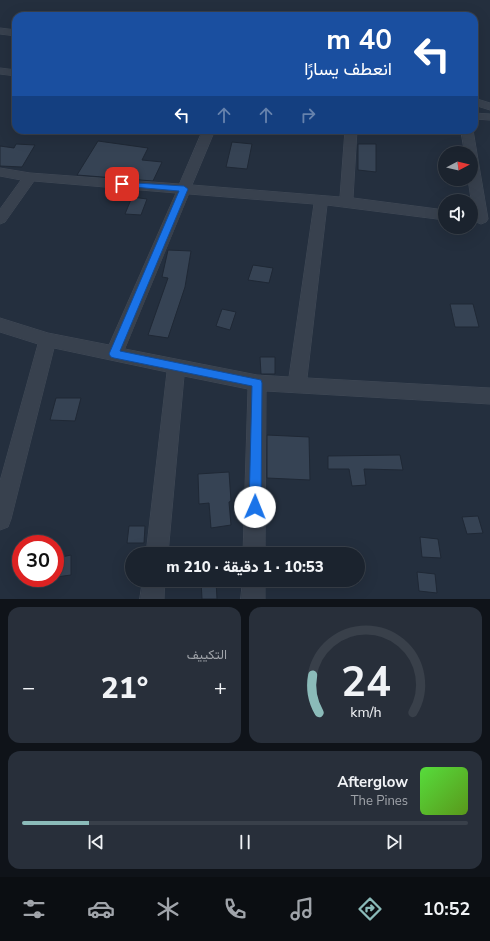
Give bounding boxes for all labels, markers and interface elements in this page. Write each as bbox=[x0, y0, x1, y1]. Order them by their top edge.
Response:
text: 40 m bbox=[326, 21, 392, 59]
icon: left bbox=[406, 28, 458, 80]
text: انعطف يسارًا bbox=[304, 57, 392, 81]
icon: left bbox=[171, 104, 193, 126]
icon: ahead bbox=[213, 104, 235, 126]
icon: ahead bbox=[255, 104, 277, 126]
icon: right bbox=[297, 104, 319, 126]
north arrow bbox=[438, 146, 478, 186]
map controls bbox=[438, 146, 478, 234]
pin bbox=[105, 167, 139, 201]
icon: arrive bbox=[111, 173, 133, 195]
button: sound bbox=[438, 194, 478, 234]
position arrow bbox=[234, 486, 276, 528]
speed limit sign: 30 bbox=[12, 535, 64, 587]
text: 10:53 · 1 دقيقة · 210 m bbox=[166, 557, 324, 577]
text: التكييف bbox=[187, 646, 227, 664]
text: 24 bbox=[341, 654, 390, 711]
text: 21° bbox=[101, 668, 148, 709]
text: − bbox=[22, 673, 35, 703]
text: + bbox=[214, 673, 227, 703]
text: km/h bbox=[350, 703, 381, 722]
text: Afterglow bbox=[337, 772, 408, 792]
text: The Pines bbox=[351, 792, 408, 810]
icon: previous bbox=[85, 831, 107, 853]
icon: pause bbox=[234, 831, 256, 853]
icon: next bbox=[383, 831, 405, 853]
icon: filters bbox=[20, 895, 48, 923]
icon: car bbox=[87, 895, 115, 923]
icon: climate bbox=[154, 895, 182, 923]
icon: phone bbox=[221, 895, 249, 923]
icon: music bbox=[288, 895, 316, 923]
icon: directions bbox=[356, 895, 384, 923]
text: 10:52 bbox=[423, 897, 470, 921]

